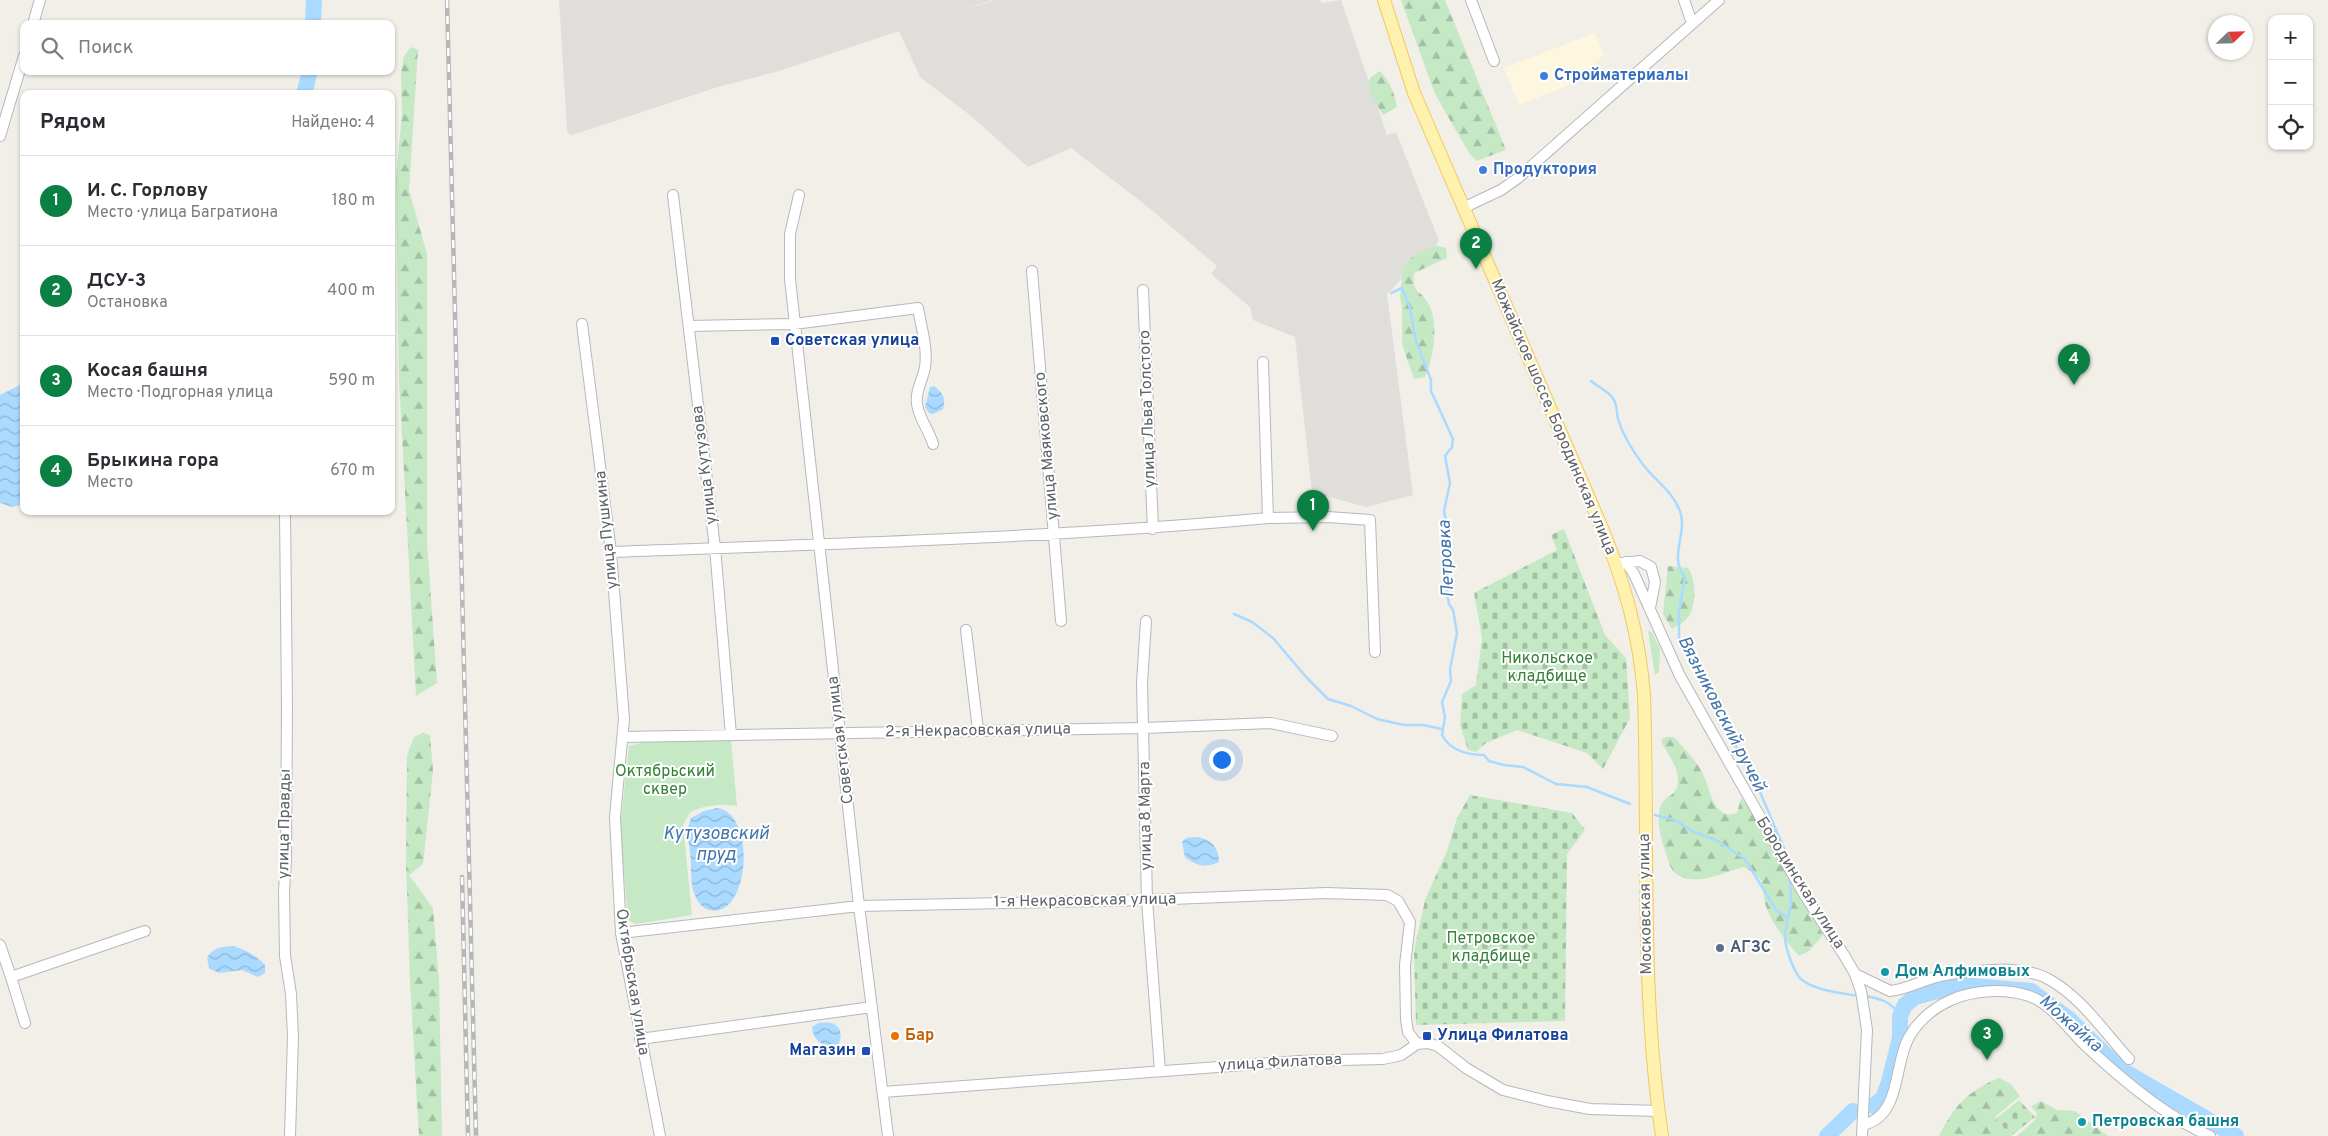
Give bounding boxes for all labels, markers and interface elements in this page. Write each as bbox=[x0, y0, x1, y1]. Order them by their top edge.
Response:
north arrow bbox=[2208, 15, 2253, 60]
map controls bbox=[2268, 15, 2313, 150]
button: + bbox=[2268, 15, 2313, 60]
search box bbox=[20, 20, 395, 75]
icon: search bbox=[38, 34, 66, 62]
text: Поиск bbox=[78, 36, 134, 60]
button: − bbox=[2268, 60, 2313, 105]
place label: Стройматериалы bbox=[1554, 66, 1689, 86]
marker: Стройматериалы bbox=[1538, 70, 1550, 82]
button: locate bbox=[2268, 105, 2313, 150]
text: Рядом bbox=[40, 109, 106, 136]
text: Найдено: 4 bbox=[291, 113, 375, 133]
place label: Продуктория bbox=[1493, 160, 1597, 180]
marker: Продуктория bbox=[1477, 164, 1489, 176]
text: И. С. Горлову bbox=[87, 179, 208, 203]
text: 1 bbox=[53, 191, 59, 211]
text: 180 m bbox=[332, 191, 375, 211]
text: Место · улица Багратиона bbox=[87, 203, 278, 223]
pin: 2 bbox=[1460, 228, 1492, 269]
text: ДСУ-3 bbox=[87, 269, 146, 293]
street label: Можайское шоссе, Бородинская улица bbox=[1486, 276, 1620, 558]
text: 2 bbox=[51, 281, 61, 301]
text: 400 m bbox=[327, 281, 375, 301]
text: Остановка bbox=[87, 293, 168, 313]
street label: улица Льва Толстого bbox=[1135, 330, 1161, 488]
place label: Советская улица bbox=[785, 331, 919, 351]
marker: Советская улица bbox=[769, 335, 781, 347]
pin: 4 bbox=[2058, 344, 2090, 385]
text: Косая башня bbox=[87, 359, 208, 383]
text: 3 bbox=[51, 371, 61, 391]
text: 590 m bbox=[328, 371, 375, 391]
street label: улица Маяковского bbox=[1031, 371, 1063, 521]
text: Место · Подгорная улица bbox=[87, 383, 273, 403]
street label: улица Кутузова bbox=[688, 404, 722, 526]
text: Брыкина гора bbox=[87, 449, 219, 473]
text: 4 bbox=[51, 461, 61, 481]
text: 670 m bbox=[330, 461, 375, 481]
street label: улица Пушкина bbox=[591, 470, 623, 590]
text: Место bbox=[87, 473, 133, 493]
pin: 1 bbox=[1297, 490, 1329, 531]
water label: Петровка bbox=[1433, 519, 1461, 598]
water label: Вязниковский ручей bbox=[1672, 632, 1771, 796]
park label: Никольское кладбище bbox=[1501, 649, 1593, 687]
street label: Советская улица bbox=[823, 675, 859, 805]
street label: 2-я Некрасовская улица bbox=[885, 719, 1071, 743]
your location bbox=[1209, 747, 1235, 773]
street label: улица 8 Марта bbox=[1135, 761, 1157, 871]
park label: Октябрьский сквер bbox=[615, 762, 715, 800]
street label: улица Правды bbox=[274, 769, 296, 879]
street label: Бородинская улица bbox=[1751, 813, 1849, 953]
water label: Кутузовский пруд bbox=[663, 823, 770, 867]
street label: Московская улица bbox=[1635, 833, 1657, 975]
street label: 1-я Некрасовская улица bbox=[993, 889, 1177, 913]
street label: Октябрьская улица bbox=[611, 907, 653, 1057]
park label: Петровское кладбище bbox=[1447, 929, 1535, 967]
place label: АГЗС bbox=[1730, 938, 1771, 958]
marker: АГЗС bbox=[1714, 942, 1726, 954]
place label: Дом Алфимовых bbox=[1895, 962, 2030, 982]
marker: Дом Алфимовых bbox=[1879, 966, 1891, 978]
water label: Можайка bbox=[2034, 990, 2107, 1058]
pin: 3 bbox=[1971, 1019, 2003, 1060]
place label: Бар bbox=[905, 1026, 934, 1046]
place label: Улица Филатова bbox=[1437, 1026, 1568, 1046]
marker: Бар bbox=[889, 1030, 901, 1042]
marker: Улица Филатова bbox=[1421, 1030, 1433, 1042]
place label: Магазин bbox=[789, 1041, 856, 1061]
marker: Магазин bbox=[860, 1045, 872, 1057]
street label: улица Филатова bbox=[1218, 1050, 1342, 1076]
place label: Петровская башня bbox=[2092, 1112, 2239, 1132]
marker: Петровская башня bbox=[2076, 1116, 2088, 1128]

